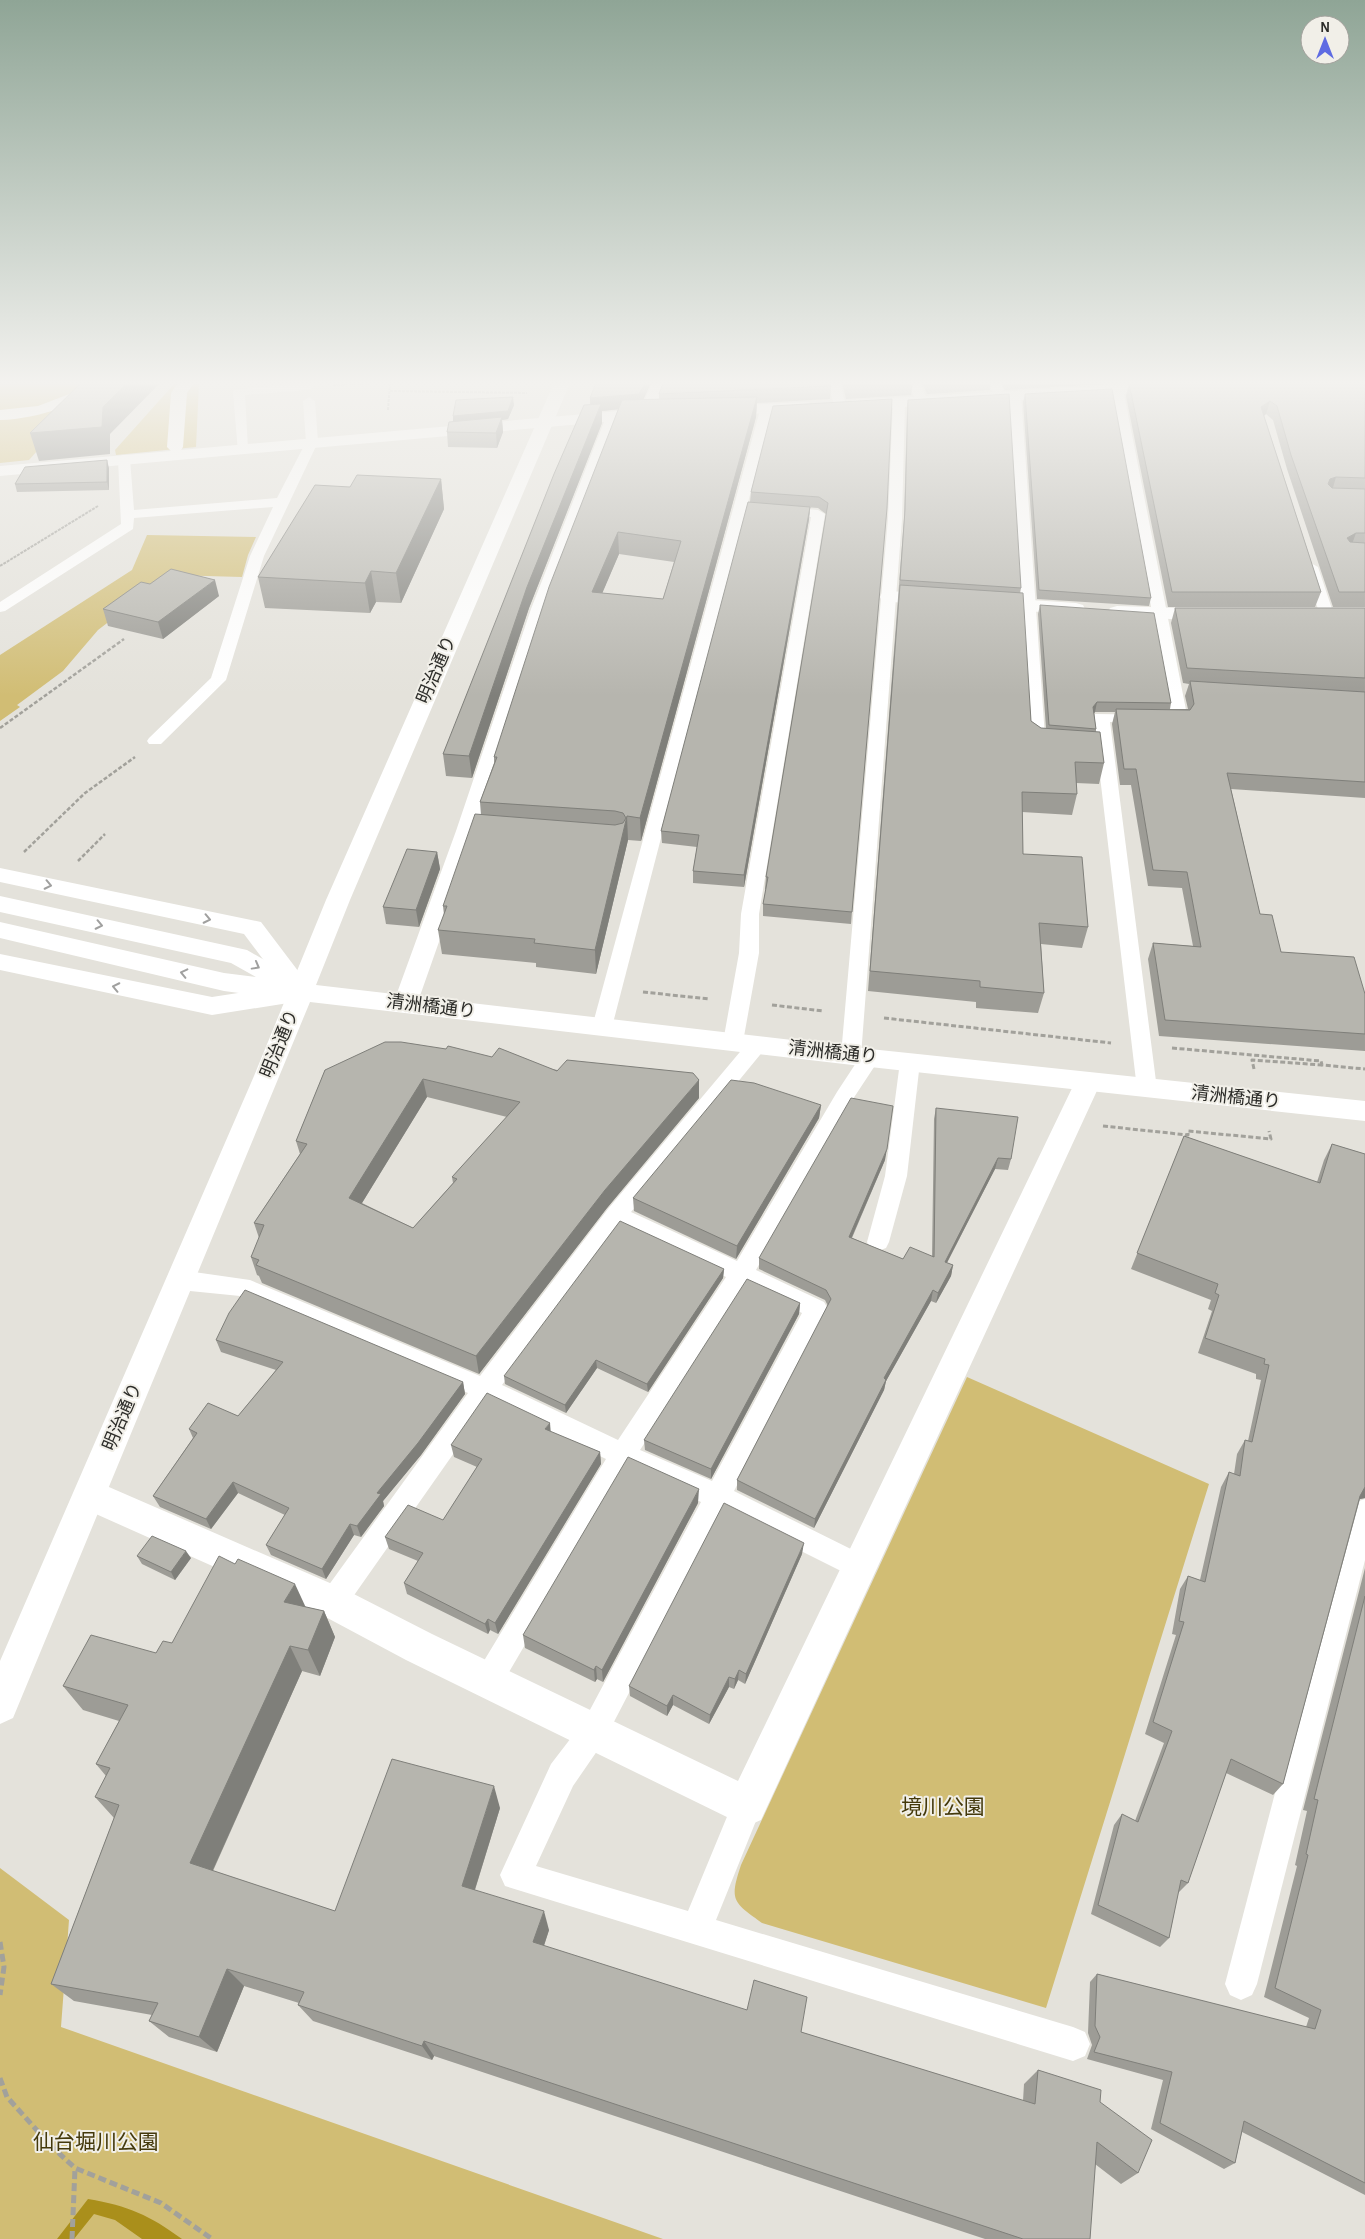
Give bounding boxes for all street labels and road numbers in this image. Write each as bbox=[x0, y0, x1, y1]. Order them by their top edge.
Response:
street label: 明治通り bbox=[413, 633, 459, 707]
street label: 清洲橋通り bbox=[385, 991, 477, 1021]
street label: 明治通り bbox=[256, 1007, 302, 1081]
street label: 清洲橋通り bbox=[787, 1037, 879, 1067]
street label: 清洲橋通り bbox=[1190, 1082, 1282, 1112]
street label: 明治通り bbox=[99, 1380, 145, 1454]

